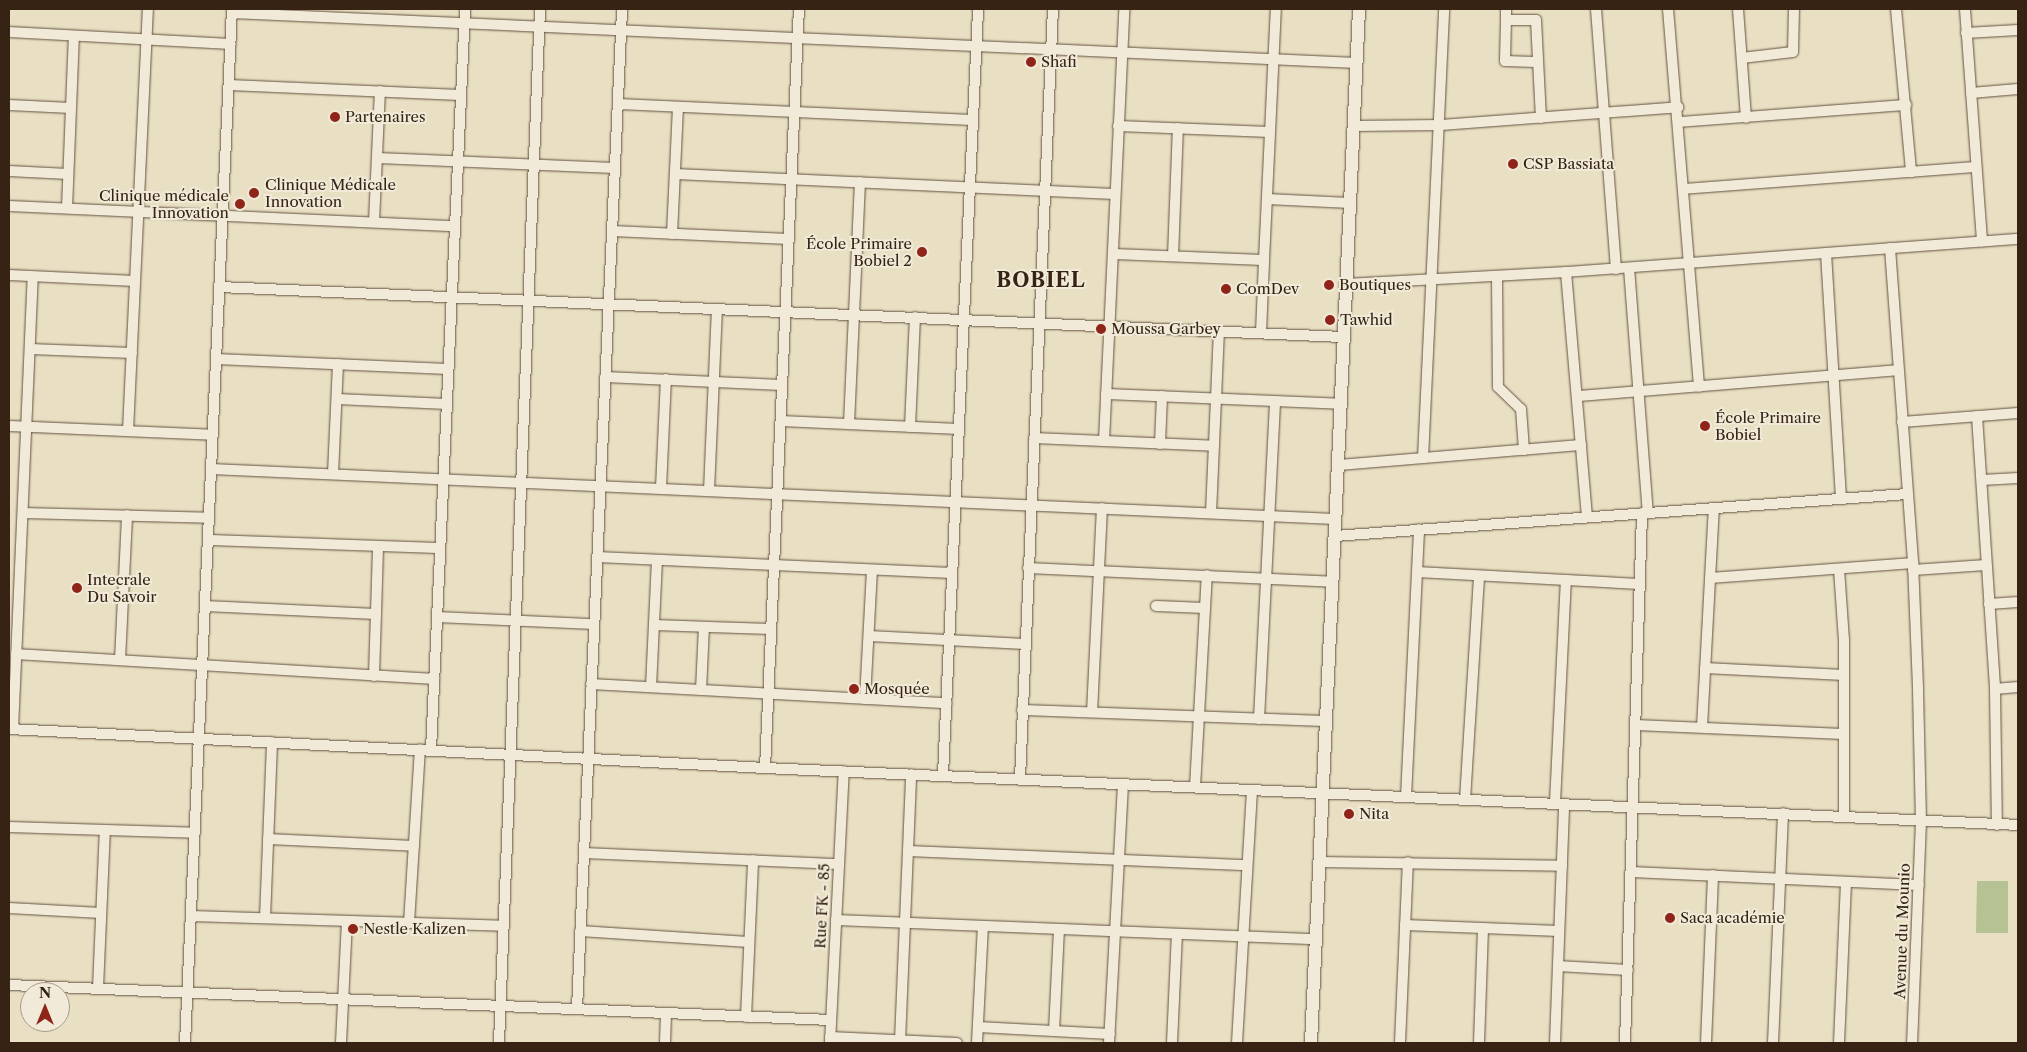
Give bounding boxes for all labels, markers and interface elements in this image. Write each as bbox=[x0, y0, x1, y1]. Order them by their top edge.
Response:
place label: Shafi bbox=[1041, 53, 1077, 71]
marker: Shafi bbox=[1025, 56, 1037, 68]
place label: Partenaires bbox=[345, 108, 426, 126]
marker: Partenaires bbox=[329, 111, 341, 123]
place label: CSP Bassiata bbox=[1523, 155, 1615, 173]
marker: CSP Bassiata bbox=[1507, 158, 1519, 170]
place label: Clinique Médicale Innovation bbox=[265, 175, 396, 210]
place label: Clinique médicale Innovation bbox=[99, 186, 229, 221]
marker: Clinique Médicale Innovation bbox=[247, 186, 261, 200]
marker: Clinique médicale Innovation bbox=[233, 197, 247, 211]
place label: École Primaire Bobiel 2 bbox=[806, 234, 912, 269]
marker: École Primaire Bobiel 2 bbox=[916, 246, 928, 258]
district label: BOBIEL bbox=[996, 268, 1086, 292]
place label: Boutiques bbox=[1339, 276, 1411, 294]
marker: Boutiques bbox=[1323, 279, 1335, 291]
place label: ComDev bbox=[1236, 280, 1299, 298]
marker: ComDev bbox=[1220, 283, 1232, 295]
place label: Tawhid bbox=[1340, 311, 1393, 329]
marker: Tawhid bbox=[1324, 314, 1336, 326]
place label: Moussa Garbey bbox=[1111, 320, 1221, 338]
marker: Moussa Garbey bbox=[1095, 323, 1107, 335]
place label: École Primaire Bobiel bbox=[1715, 408, 1821, 443]
marker: École Primaire Bobiel bbox=[1699, 420, 1711, 432]
place label: Intecrale Du Savoir bbox=[87, 570, 157, 605]
marker: Intecrale Du Savoir bbox=[71, 582, 83, 594]
place label: Mosquée bbox=[864, 680, 930, 698]
marker: Mosquée bbox=[848, 683, 860, 695]
place label: Nita bbox=[1359, 805, 1389, 823]
marker: Nita bbox=[1343, 808, 1355, 820]
street label: Rue FK - 85 bbox=[811, 863, 833, 949]
street label: Avenue du Mounio bbox=[1891, 863, 1913, 999]
place label: Saca académie bbox=[1680, 909, 1785, 927]
marker: Saca académie bbox=[1664, 912, 1676, 924]
place label: Nestle Kalizen bbox=[363, 920, 466, 938]
marker: Nestle Kalizen bbox=[347, 923, 359, 935]
north arrow bbox=[20, 982, 70, 1032]
text: N bbox=[39, 984, 51, 1002]

